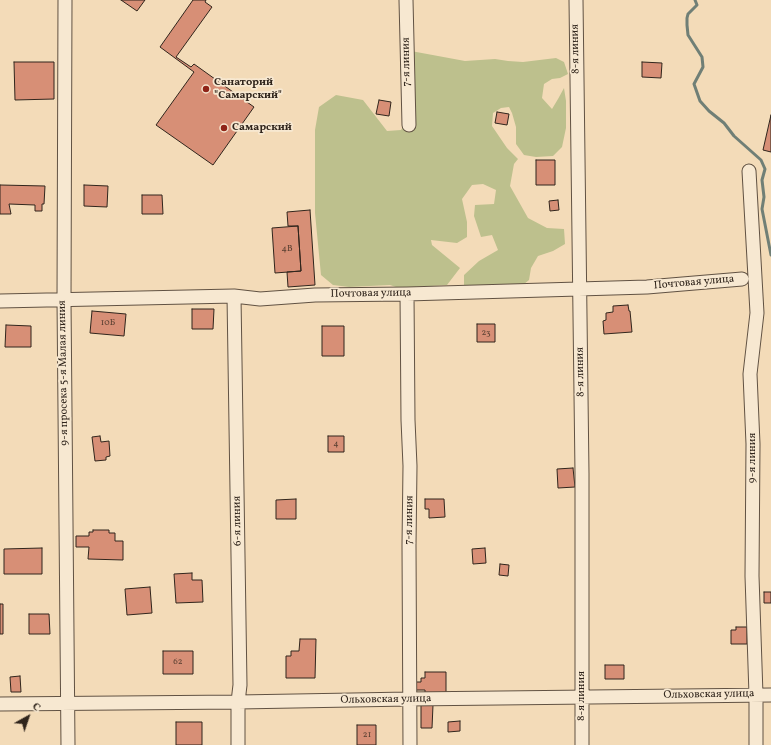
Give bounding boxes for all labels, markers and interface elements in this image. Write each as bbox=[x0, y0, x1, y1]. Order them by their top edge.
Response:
street label: 8-я линия bbox=[569, 24, 583, 74]
street label: 7-я линия bbox=[400, 37, 414, 87]
place label: Санаторий "Самарский" bbox=[214, 76, 282, 102]
marker: Санаторий "Самарский" bbox=[201, 84, 211, 94]
place label: Самарский bbox=[232, 121, 292, 135]
marker: Самарский bbox=[219, 123, 229, 133]
house number: 4В bbox=[282, 244, 292, 254]
street label: Почтовая улица bbox=[653, 273, 735, 293]
street label: Почтовая улица bbox=[330, 287, 412, 301]
street label: 9-я просека 5-я Малая линия bbox=[56, 300, 72, 446]
house number: 10Б bbox=[101, 318, 115, 328]
house number: 23 bbox=[481, 328, 491, 338]
street label: 8-я линия bbox=[574, 347, 588, 397]
street label: 9-я линия bbox=[746, 433, 760, 483]
house number: 4 bbox=[333, 439, 339, 449]
street label: 7-я линия bbox=[403, 495, 417, 545]
street label: 6-я линия bbox=[231, 496, 245, 546]
house number: 62 bbox=[173, 657, 183, 667]
street label: 8-я линия bbox=[575, 671, 589, 721]
street label: Ольховская улица bbox=[663, 688, 755, 702]
street label: Ольховская улица bbox=[340, 693, 432, 707]
north arrow bbox=[8, 697, 48, 737]
text: С bbox=[28, 699, 44, 715]
house number: 21 bbox=[363, 730, 371, 740]

